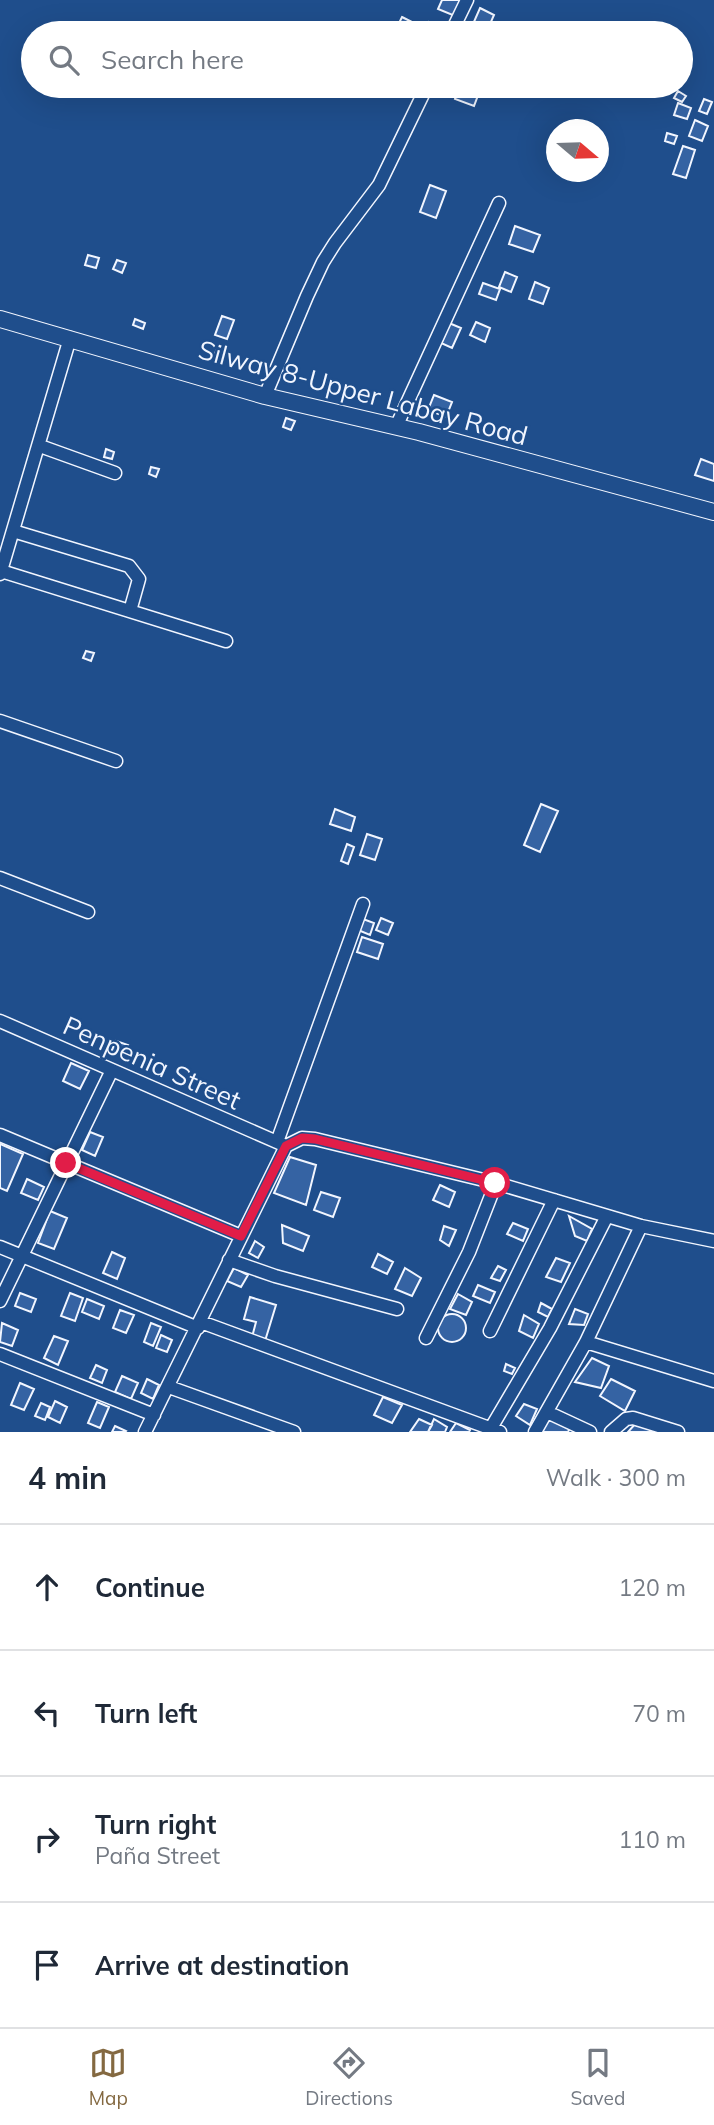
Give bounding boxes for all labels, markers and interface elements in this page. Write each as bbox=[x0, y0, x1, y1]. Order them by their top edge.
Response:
search box bbox=[21, 21, 693, 98]
icon: search bbox=[45, 41, 83, 79]
text: Search here bbox=[101, 43, 244, 76]
north arrow bbox=[546, 119, 609, 182]
street label: Silway 8-Upper Labay Road bbox=[195, 333, 531, 452]
street label: Penpenia Street bbox=[58, 1009, 246, 1116]
route end bbox=[50, 1147, 81, 1178]
route start bbox=[479, 1167, 510, 1198]
text: 4 min bbox=[28, 1459, 107, 1497]
text: Walk · 300 m bbox=[546, 1463, 686, 1492]
icon: ahead bbox=[28, 1568, 66, 1606]
text: Continue bbox=[95, 1571, 205, 1604]
text: 120 m bbox=[618, 1573, 686, 1602]
icon: left bbox=[28, 1694, 66, 1732]
text: Turn left bbox=[95, 1697, 197, 1730]
text: 70 m bbox=[632, 1699, 686, 1728]
text: Turn right bbox=[95, 1808, 216, 1841]
icon: right bbox=[28, 1820, 66, 1858]
text: 110 m bbox=[618, 1825, 686, 1854]
text: Paña Street bbox=[95, 1841, 220, 1870]
icon: arrive bbox=[28, 1946, 66, 1984]
text: Arrive at destination bbox=[95, 1949, 350, 1982]
tab: Map bbox=[89, 2044, 128, 2110]
tab: Directions bbox=[305, 2044, 393, 2110]
tab: Saved bbox=[570, 2044, 625, 2110]

